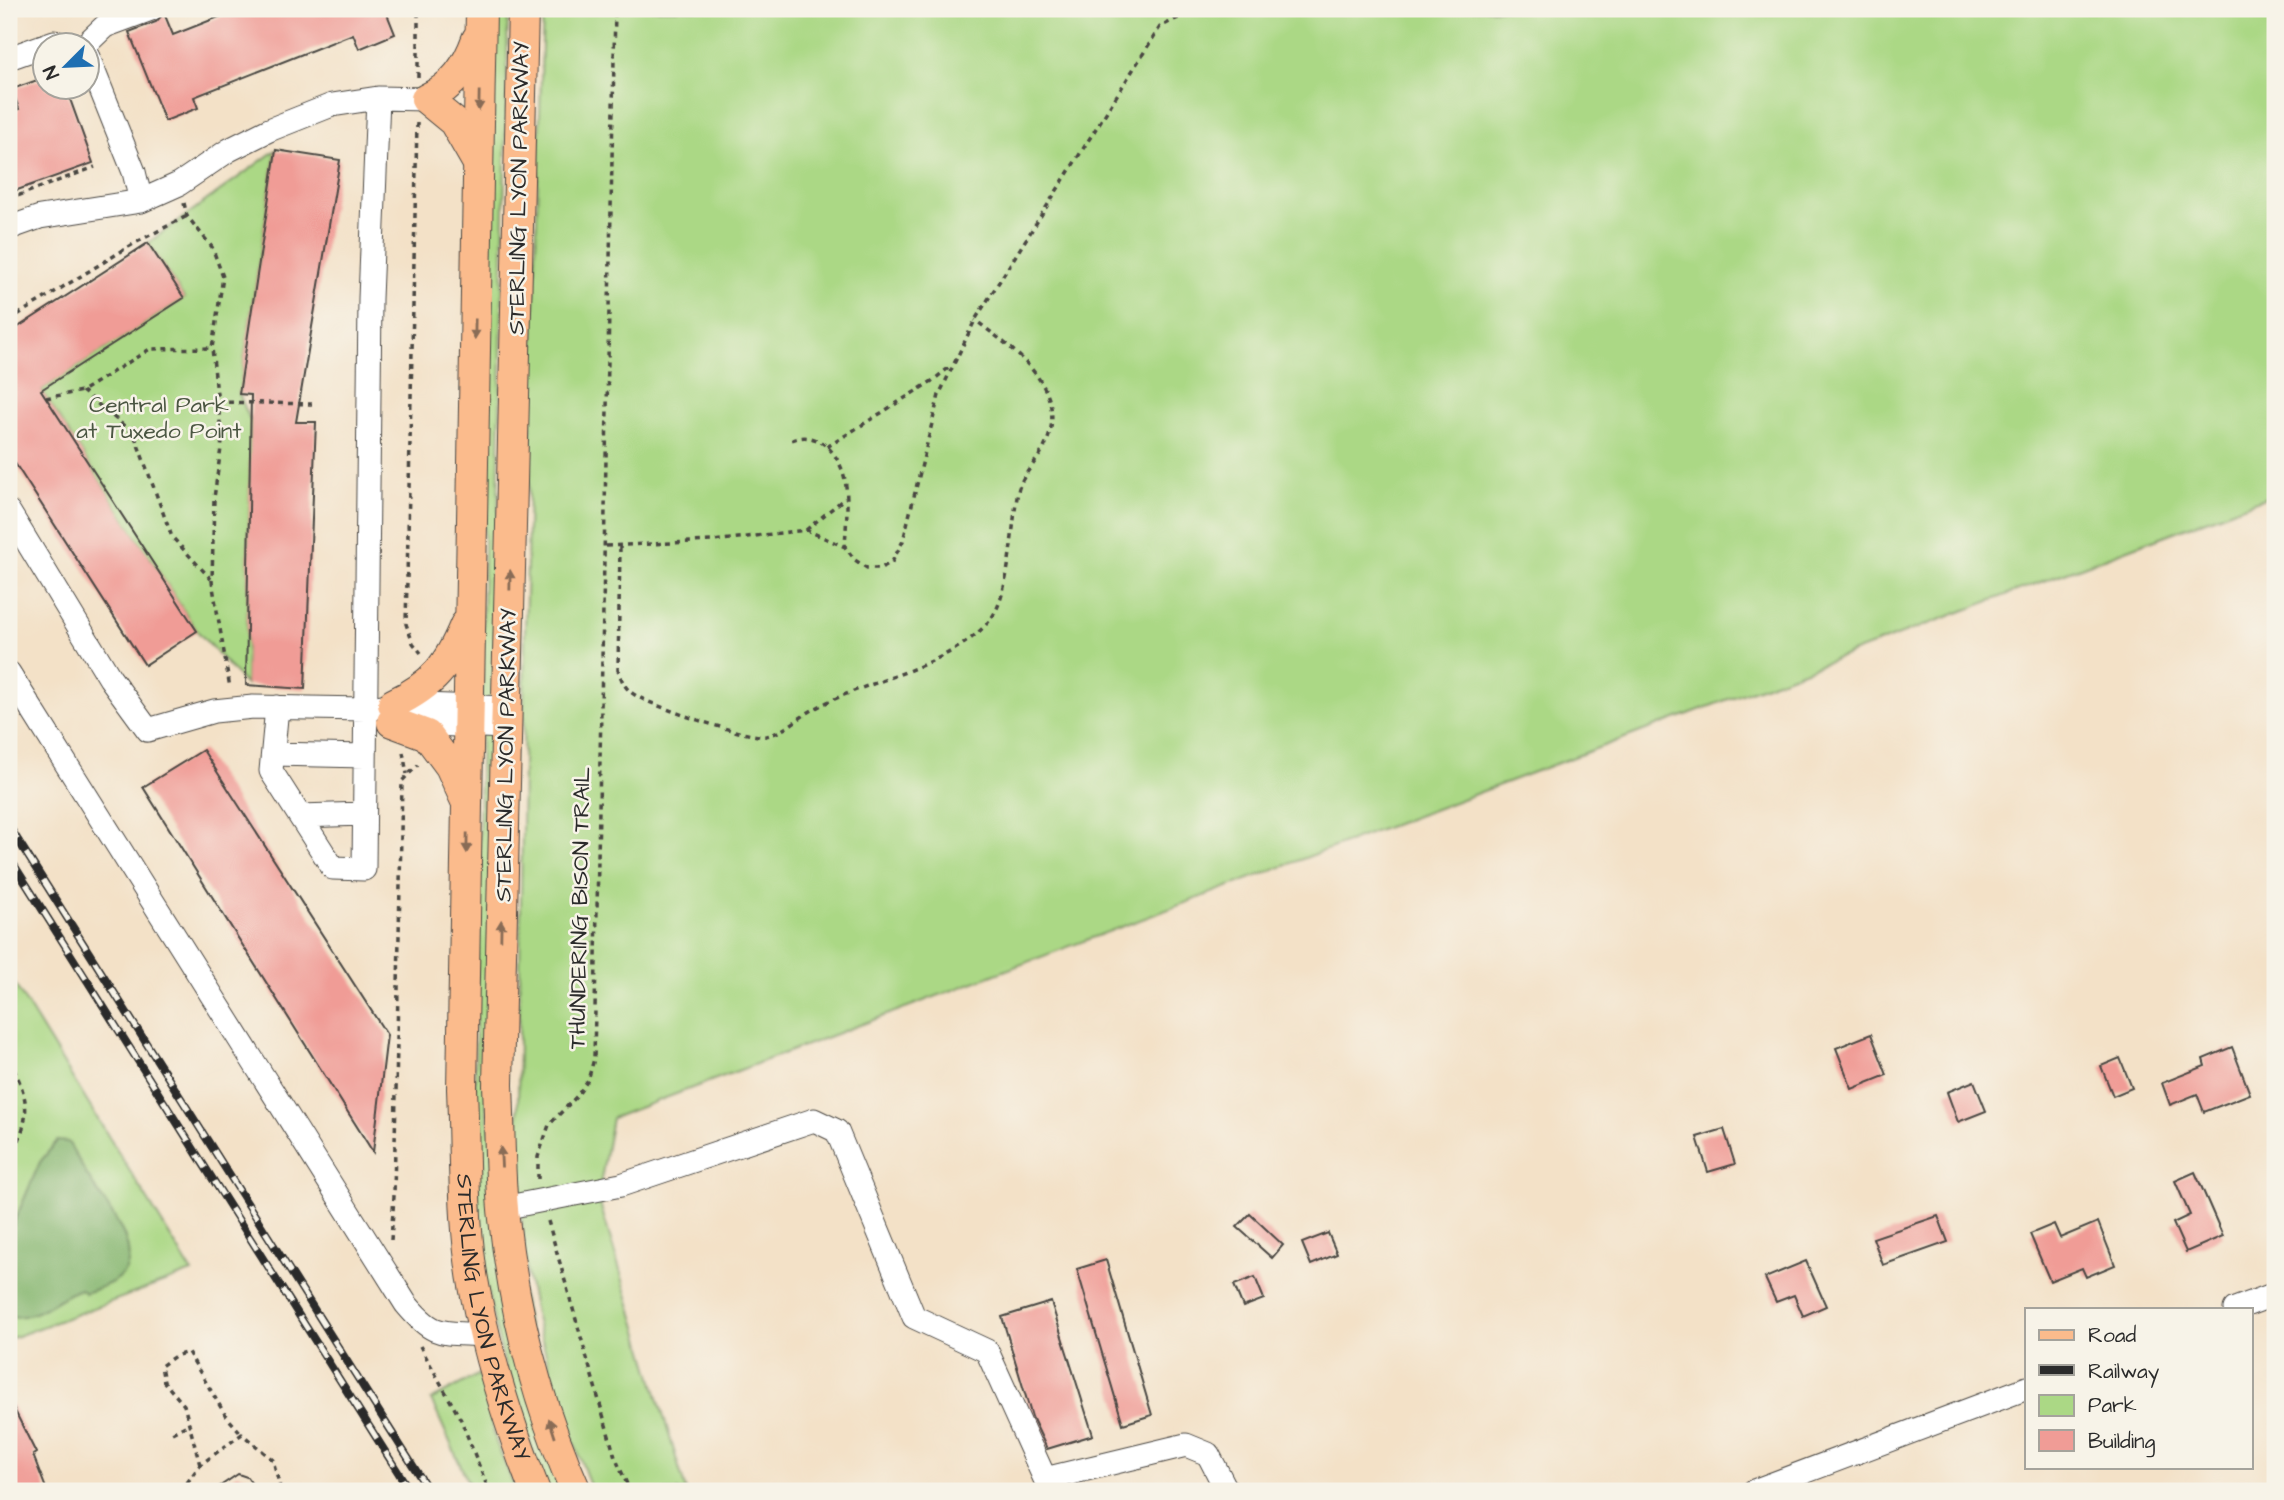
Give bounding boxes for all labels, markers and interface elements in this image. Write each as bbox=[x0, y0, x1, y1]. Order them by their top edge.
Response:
north arrow bbox=[32, 32, 102, 102]
street label: STERLING LYON PARKWAY bbox=[500, 41, 538, 335]
text: N bbox=[37, 61, 67, 83]
one-way arrow bbox=[474, 91, 485, 113]
one-way arrow bbox=[470, 318, 481, 340]
park label: Central Park at Tuxedo Point bbox=[76, 389, 242, 447]
one-way arrow bbox=[504, 568, 515, 590]
street label: STERLING LYON PARKWAY bbox=[487, 608, 525, 902]
street label: THUNDERING BISON TRAIL bbox=[562, 767, 598, 1049]
one-way arrow bbox=[461, 832, 472, 854]
one-way arrow bbox=[496, 918, 507, 940]
one-way arrow bbox=[496, 1146, 507, 1168]
street label: STERLING LYON PARKWAY bbox=[448, 1173, 538, 1466]
legend bbox=[2025, 1308, 2252, 1468]
text: Road bbox=[2088, 1321, 2136, 1350]
text: Railway bbox=[2088, 1357, 2160, 1388]
text: Park bbox=[2088, 1391, 2137, 1420]
one-way arrow bbox=[546, 1417, 556, 1438]
text: Building bbox=[2088, 1427, 2156, 1458]

